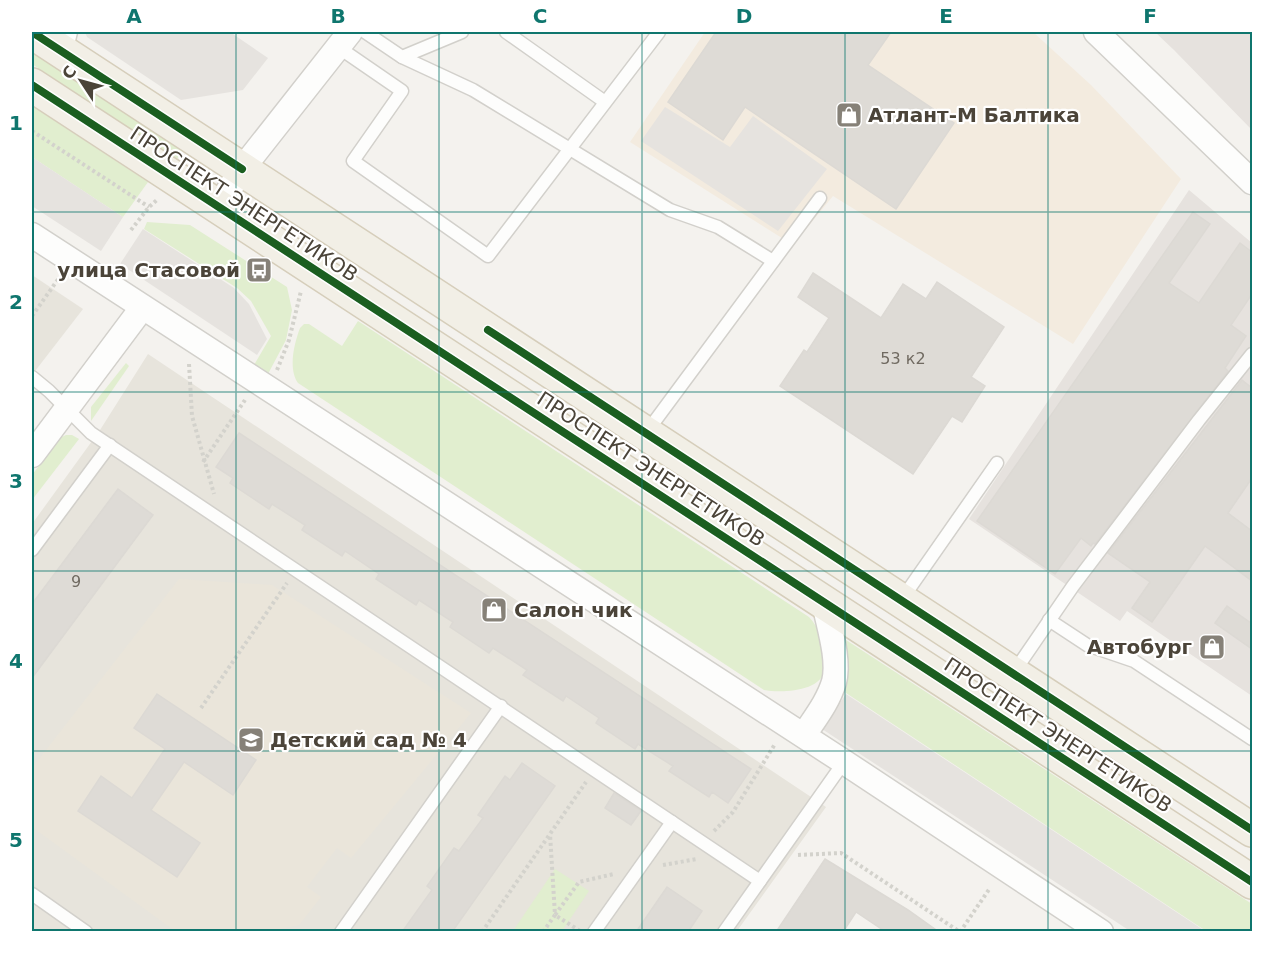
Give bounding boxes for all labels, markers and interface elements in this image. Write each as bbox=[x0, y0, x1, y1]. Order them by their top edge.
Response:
text: A bbox=[126, 4, 142, 28]
text: B bbox=[330, 4, 346, 28]
text: C bbox=[533, 4, 547, 28]
text: D bbox=[736, 4, 752, 28]
text: E bbox=[939, 4, 953, 28]
text: F bbox=[1143, 4, 1157, 28]
north arrow bbox=[51, 51, 111, 111]
text: С bbox=[58, 62, 80, 83]
shop icon: Атлант-М Балтика bbox=[834, 100, 864, 130]
place label: Атлант-М Балтика bbox=[868, 103, 1080, 127]
text: 1 bbox=[9, 111, 23, 135]
street label: ПРОСПЕКТ ЭНЕРГЕТИКОВ bbox=[126, 121, 362, 287]
bus stop icon: улица Стасовой bbox=[244, 255, 274, 285]
place label: улица Стасовой bbox=[57, 258, 240, 282]
text: 2 bbox=[9, 290, 23, 314]
house number: 53 к2 bbox=[880, 349, 926, 368]
street label: ПРОСПЕКТ ЭНЕРГЕТИКОВ bbox=[533, 386, 769, 552]
text: 3 bbox=[9, 469, 23, 493]
house number: 9 bbox=[71, 572, 81, 591]
shop icon: Салон чик bbox=[479, 595, 509, 625]
place label: Салон чик bbox=[514, 598, 633, 622]
shop icon: Автобург bbox=[1197, 632, 1227, 662]
place label: Автобург bbox=[1087, 635, 1192, 659]
text: 4 bbox=[9, 649, 23, 673]
street label: ПРОСПЕКТ ЭНЕРГЕТИКОВ bbox=[940, 652, 1176, 818]
school or university icon: Детский сад № 4 bbox=[236, 725, 266, 755]
place label: Детский сад № 4 bbox=[270, 728, 467, 752]
text: 5 bbox=[9, 828, 23, 852]

